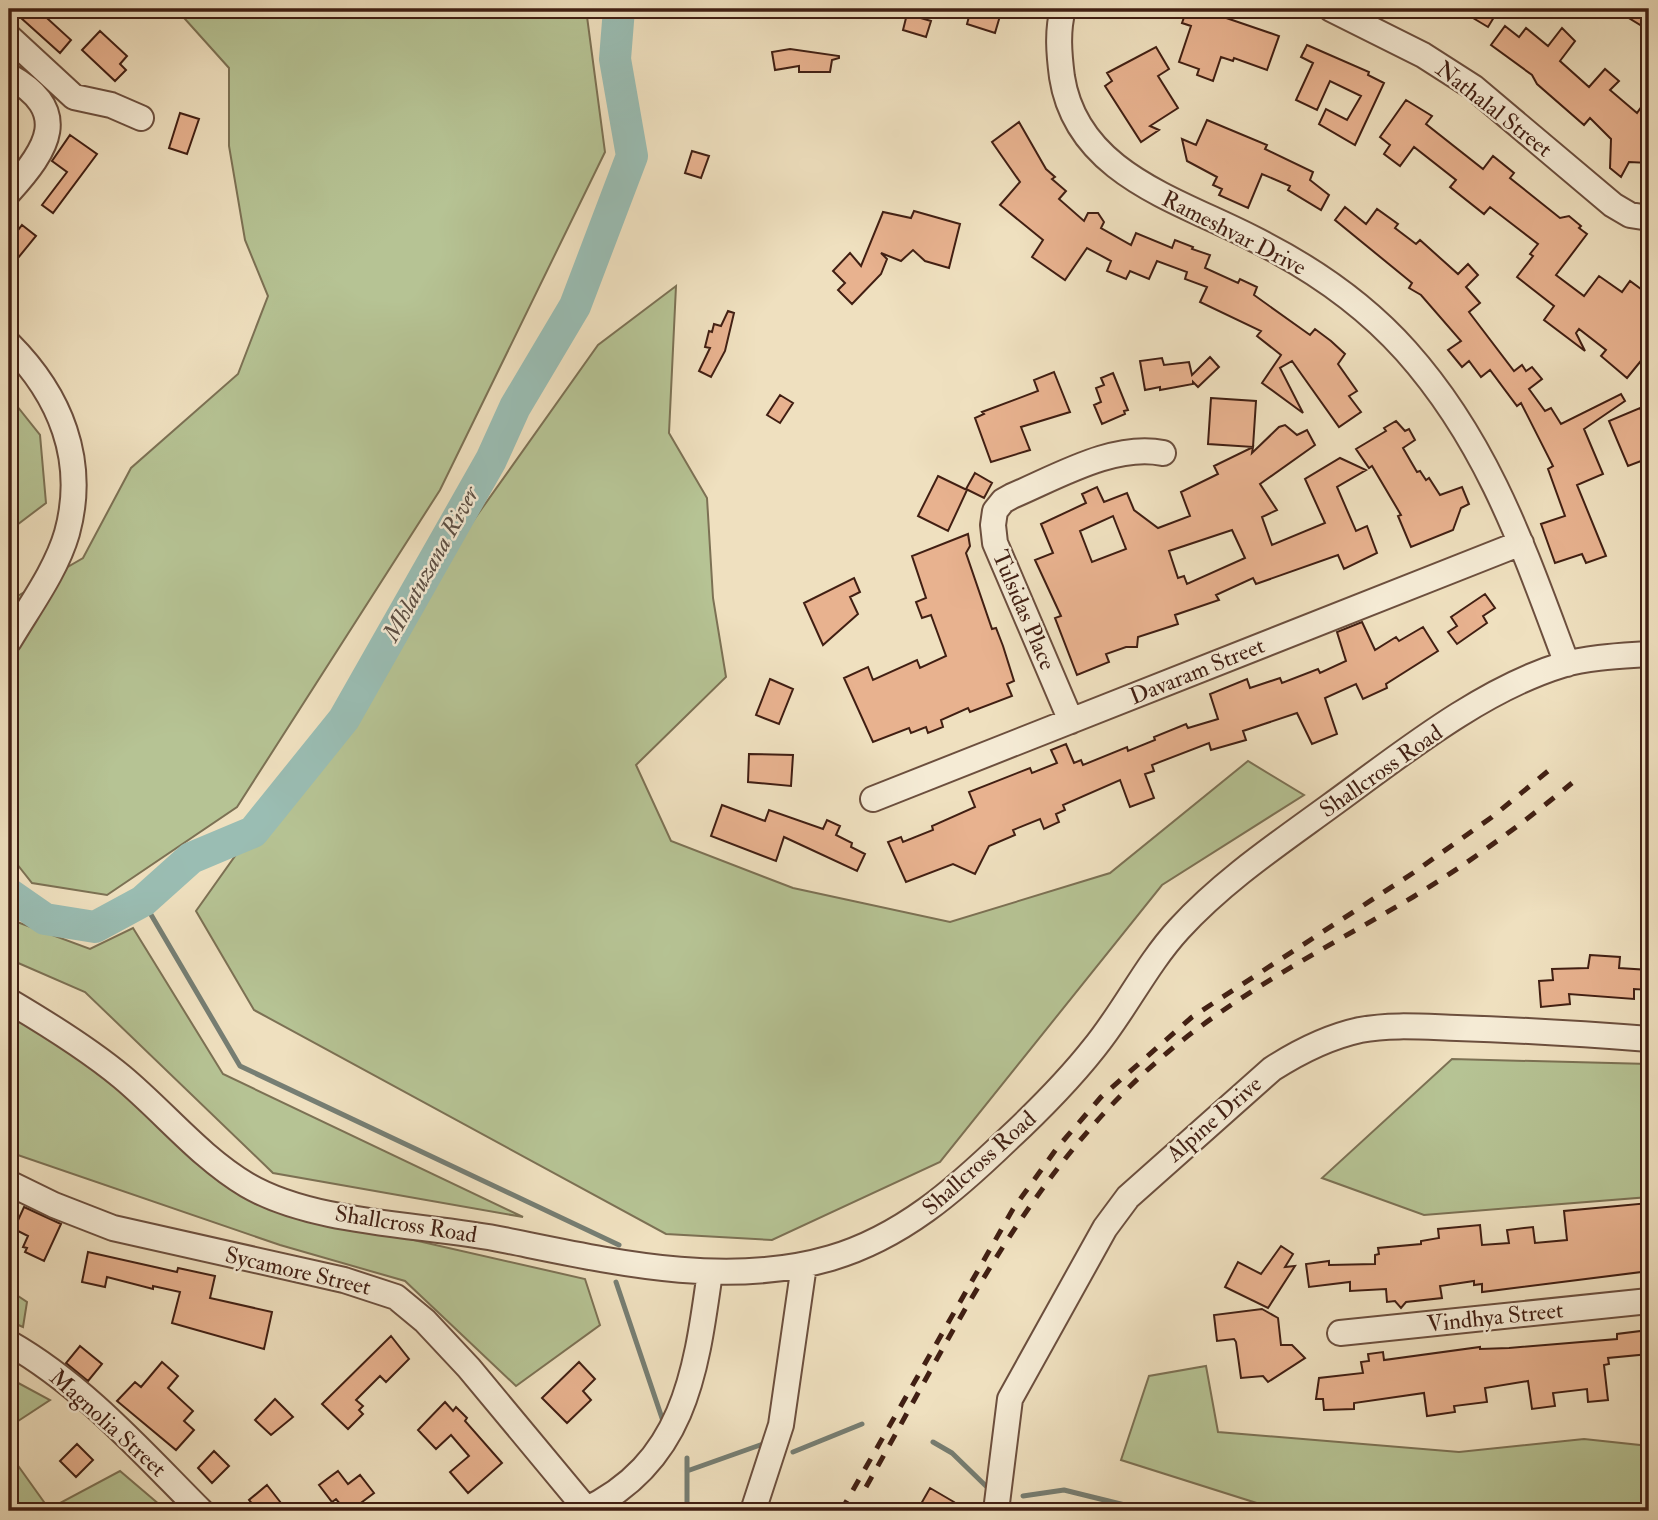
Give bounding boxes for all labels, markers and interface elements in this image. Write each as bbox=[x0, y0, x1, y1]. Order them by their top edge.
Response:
street label: Nathalal Street bbox=[1430, 54, 1558, 164]
street label: Rameshvar Drive bbox=[1157, 184, 1311, 282]
water label: Mhlatuzana River bbox=[375, 480, 487, 649]
street label: Tulsidas Place bbox=[986, 546, 1062, 675]
street label: Davaram Street bbox=[1125, 631, 1269, 711]
street label: Shallcross Road bbox=[1314, 718, 1448, 824]
street label: Alpine Drive bbox=[1160, 1069, 1269, 1170]
street label: Shallcross Road bbox=[916, 1104, 1042, 1222]
street label: Shallcross Road bbox=[333, 1198, 479, 1250]
street label: Sycamore Street bbox=[222, 1240, 374, 1302]
street label: Vindhya Street bbox=[1425, 1295, 1565, 1339]
street label: Magnolia Street bbox=[44, 1363, 172, 1483]

